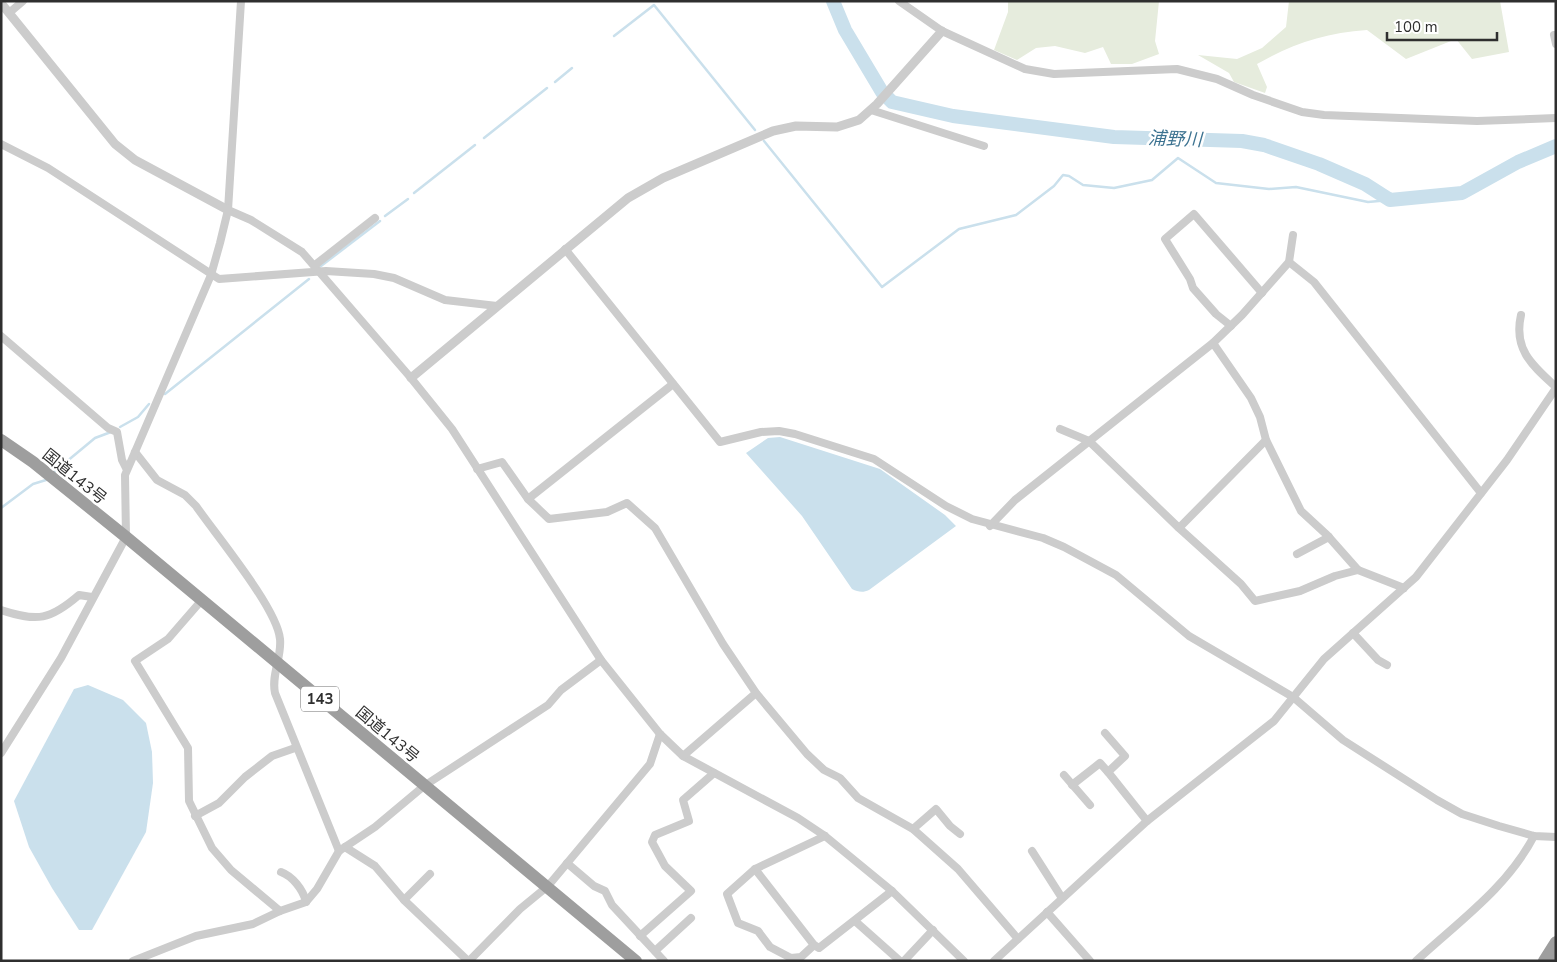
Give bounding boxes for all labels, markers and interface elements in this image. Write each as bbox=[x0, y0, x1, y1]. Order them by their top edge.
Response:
scale bar bbox=[1387, 10, 1497, 42]
text: 100 m bbox=[1394, 17, 1438, 37]
water label: 浦野川 bbox=[1148, 126, 1204, 152]
street label: 国道143号 bbox=[38, 444, 111, 509]
road number: 143 bbox=[301, 686, 339, 712]
street label: 国道143号 bbox=[351, 702, 424, 768]

